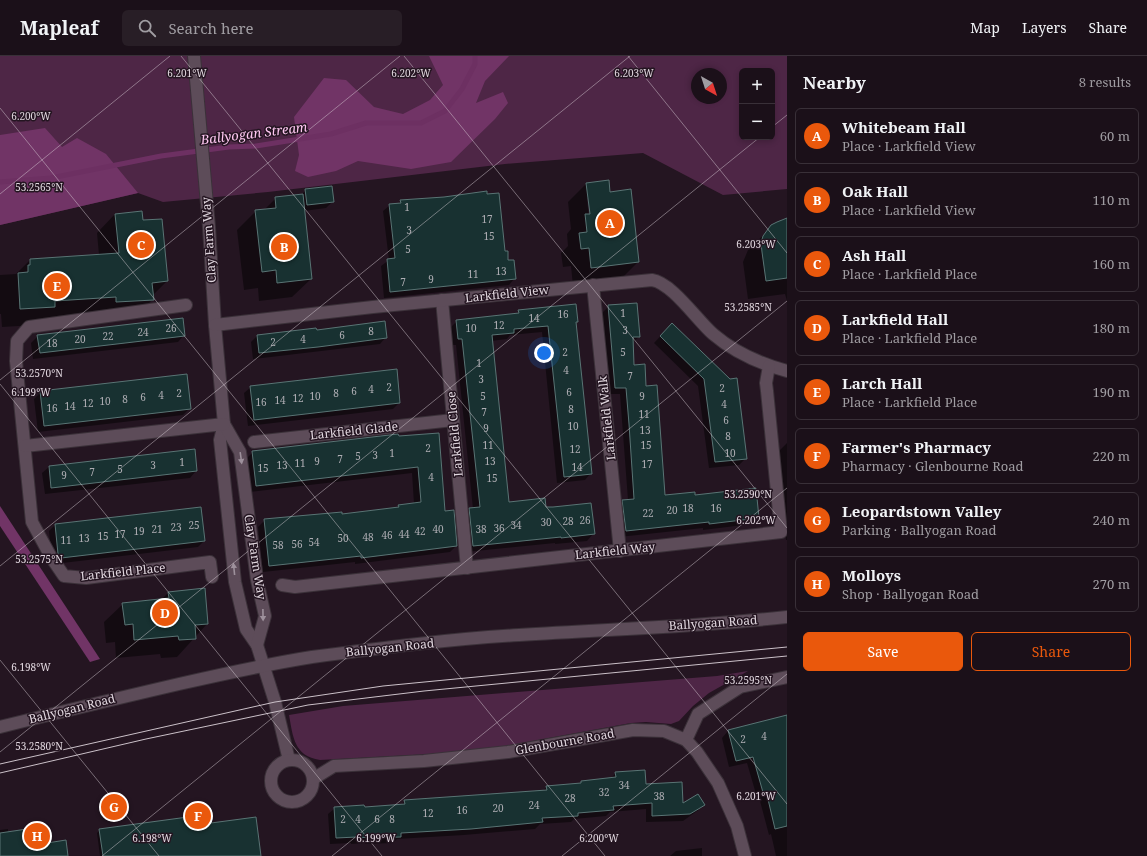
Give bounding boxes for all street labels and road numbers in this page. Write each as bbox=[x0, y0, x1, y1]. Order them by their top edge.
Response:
street label: Clay Farm Way bbox=[197, 196, 220, 284]
street label: Larkfield View bbox=[464, 281, 550, 306]
street label: Larkfield Walk bbox=[594, 374, 619, 461]
street label: Larkfield Close bbox=[442, 391, 467, 477]
street label: Larkfield Glade bbox=[309, 417, 399, 444]
street label: Clay Farm Way bbox=[240, 513, 271, 601]
street label: Larkfield Way bbox=[574, 538, 656, 563]
street label: Larkfield Place bbox=[80, 559, 166, 584]
street label: Ballyogan Road bbox=[668, 611, 758, 634]
street label: Ballyogan Road bbox=[345, 634, 436, 661]
street label: Ballyogan Road bbox=[27, 689, 118, 727]
street label: Glenbourne Road bbox=[514, 724, 616, 759]

